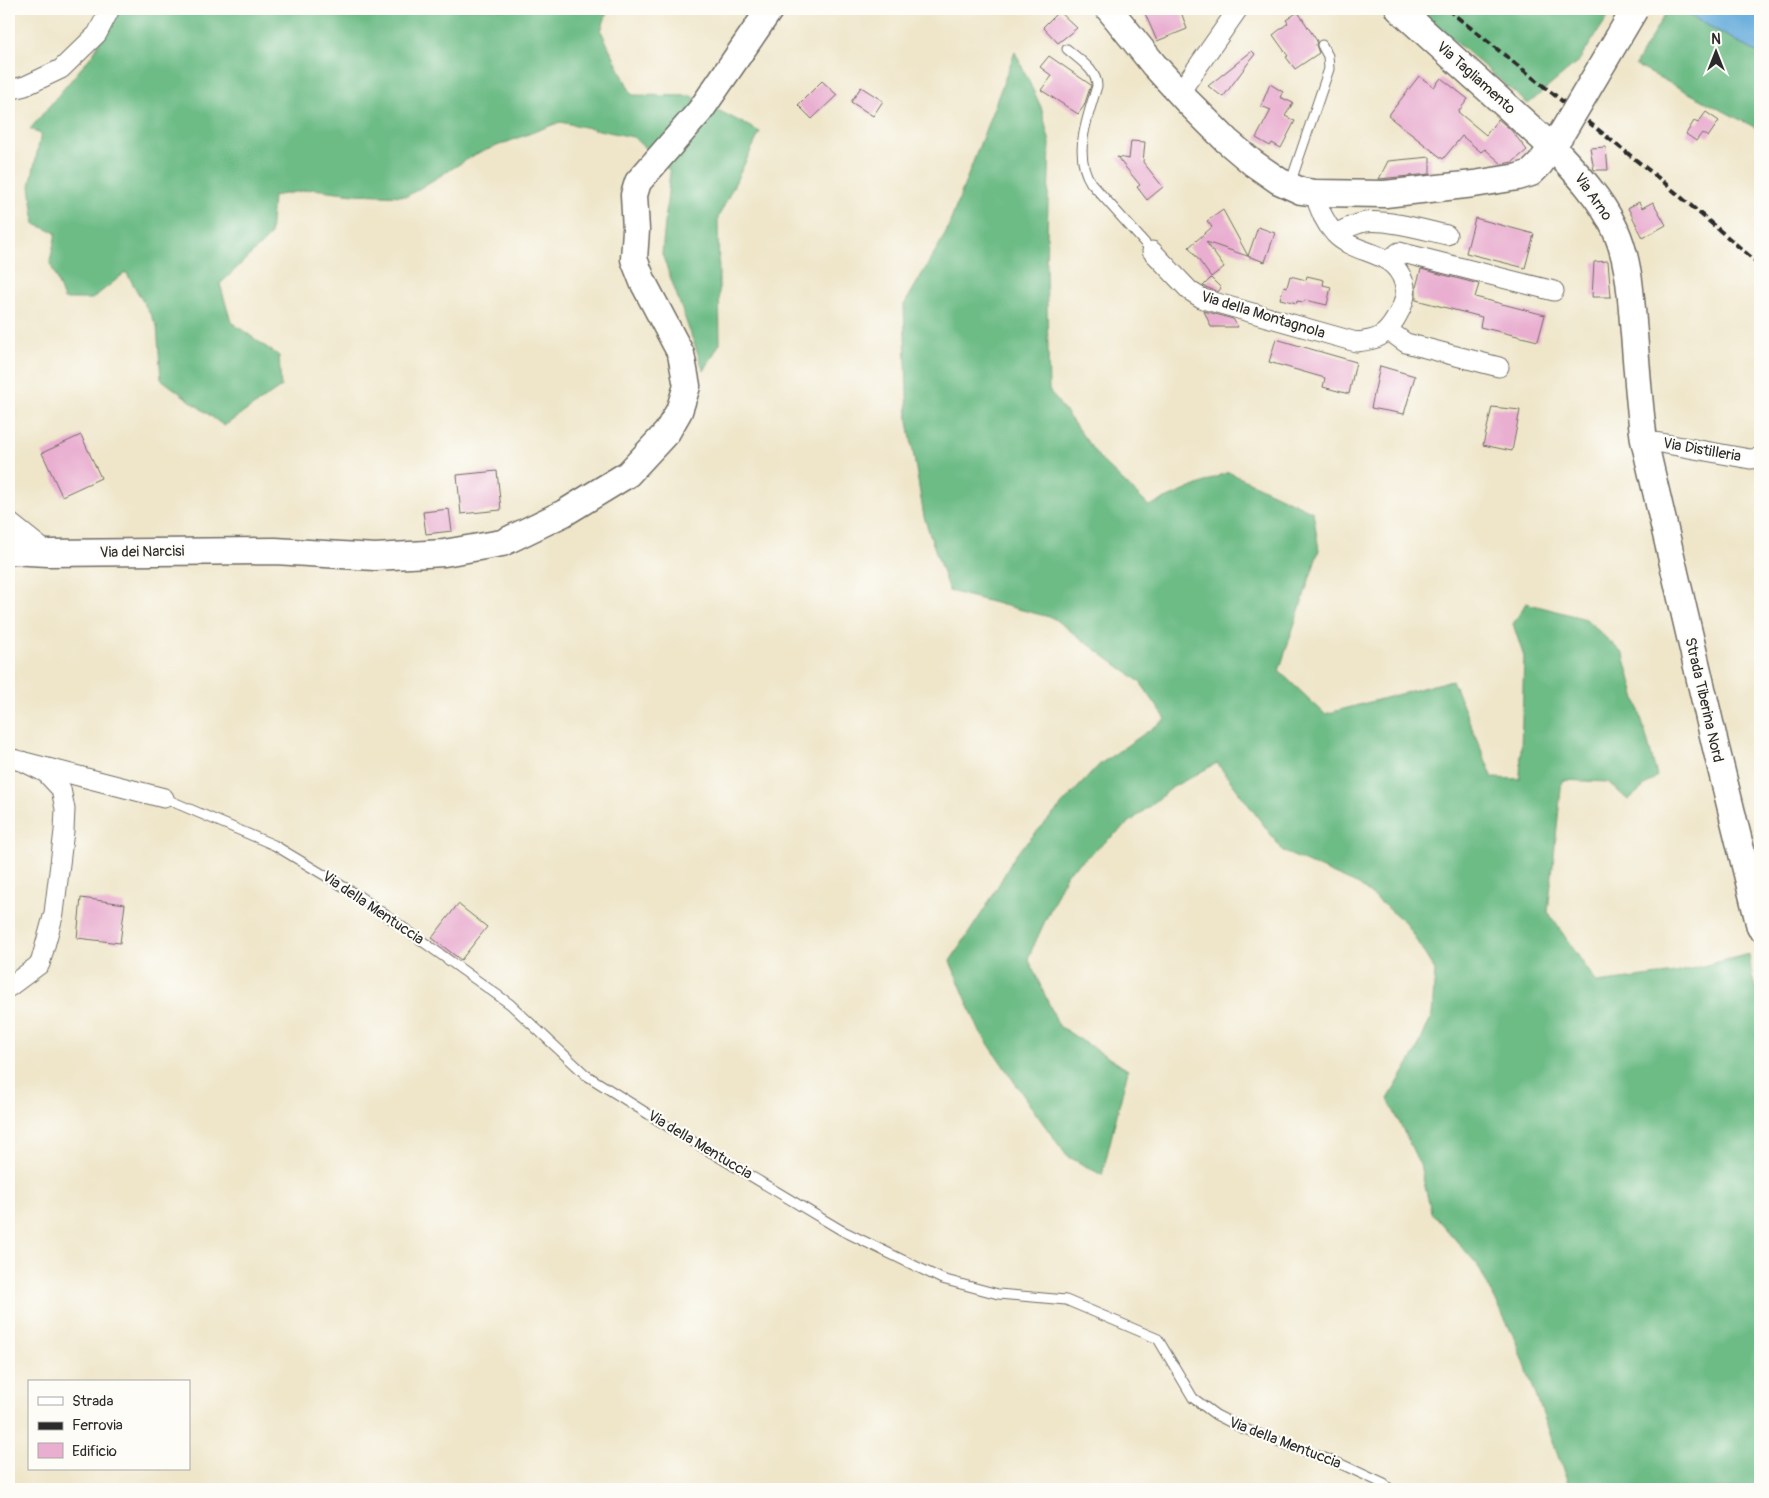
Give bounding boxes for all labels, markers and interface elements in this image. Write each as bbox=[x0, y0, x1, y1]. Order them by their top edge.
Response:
north arrow bbox=[1692, 28, 1742, 78]
text: N bbox=[1711, 31, 1721, 48]
street label: Via Tagliamento bbox=[1433, 38, 1519, 118]
street label: Via Arno bbox=[1570, 170, 1616, 224]
street label: Via della Montagnola bbox=[1198, 287, 1328, 343]
street label: Via Distilleria bbox=[1661, 434, 1743, 466]
street label: Via dei Narcisi bbox=[99, 542, 185, 562]
street label: Strada Tiberina Nord bbox=[1680, 636, 1728, 764]
street label: Via della Mentuccia bbox=[318, 867, 428, 949]
street label: Via della Mentuccia bbox=[644, 1106, 756, 1184]
legend bbox=[28, 1380, 190, 1470]
text: Strada bbox=[72, 1392, 113, 1411]
street label: Via della Mentuccia bbox=[1226, 1413, 1344, 1473]
text: Ferrovia bbox=[72, 1416, 123, 1435]
text: Edificio bbox=[72, 1442, 117, 1461]

